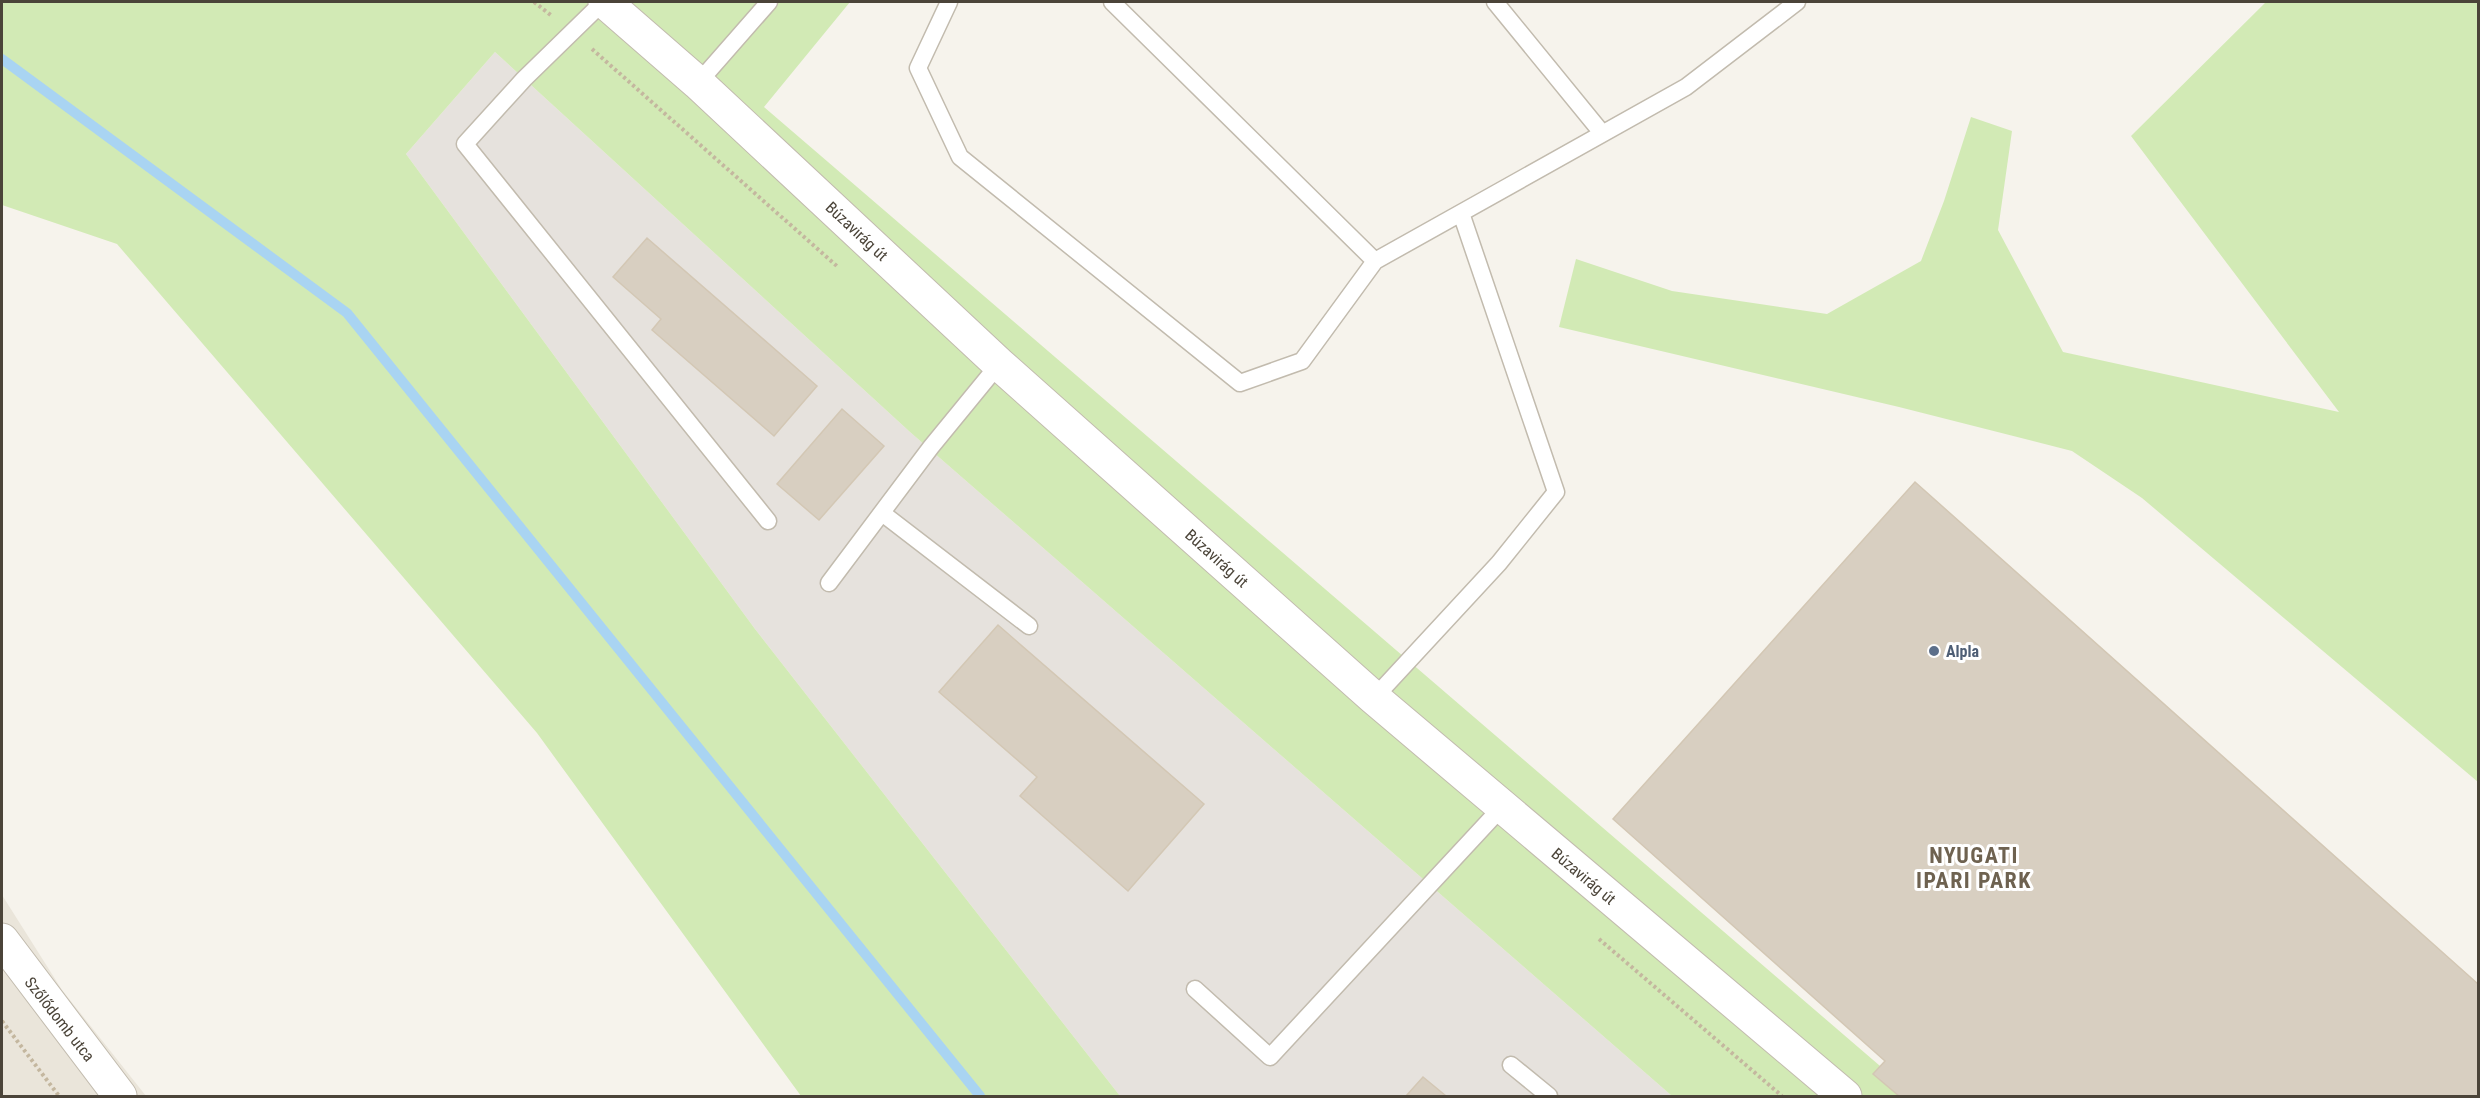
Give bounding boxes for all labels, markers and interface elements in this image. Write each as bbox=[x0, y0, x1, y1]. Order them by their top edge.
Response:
street label: Búzavirág út bbox=[822, 198, 892, 265]
street label: Búzavirág út bbox=[1181, 525, 1252, 592]
place label: Alpla bbox=[1946, 642, 1980, 661]
marker: Alpla bbox=[1927, 644, 1941, 658]
district label: NYUGATI IPARI PARK bbox=[1916, 843, 2032, 893]
street label: Búzavirág út bbox=[1548, 844, 1620, 909]
street label: Szőlődomb utca bbox=[21, 973, 99, 1065]

